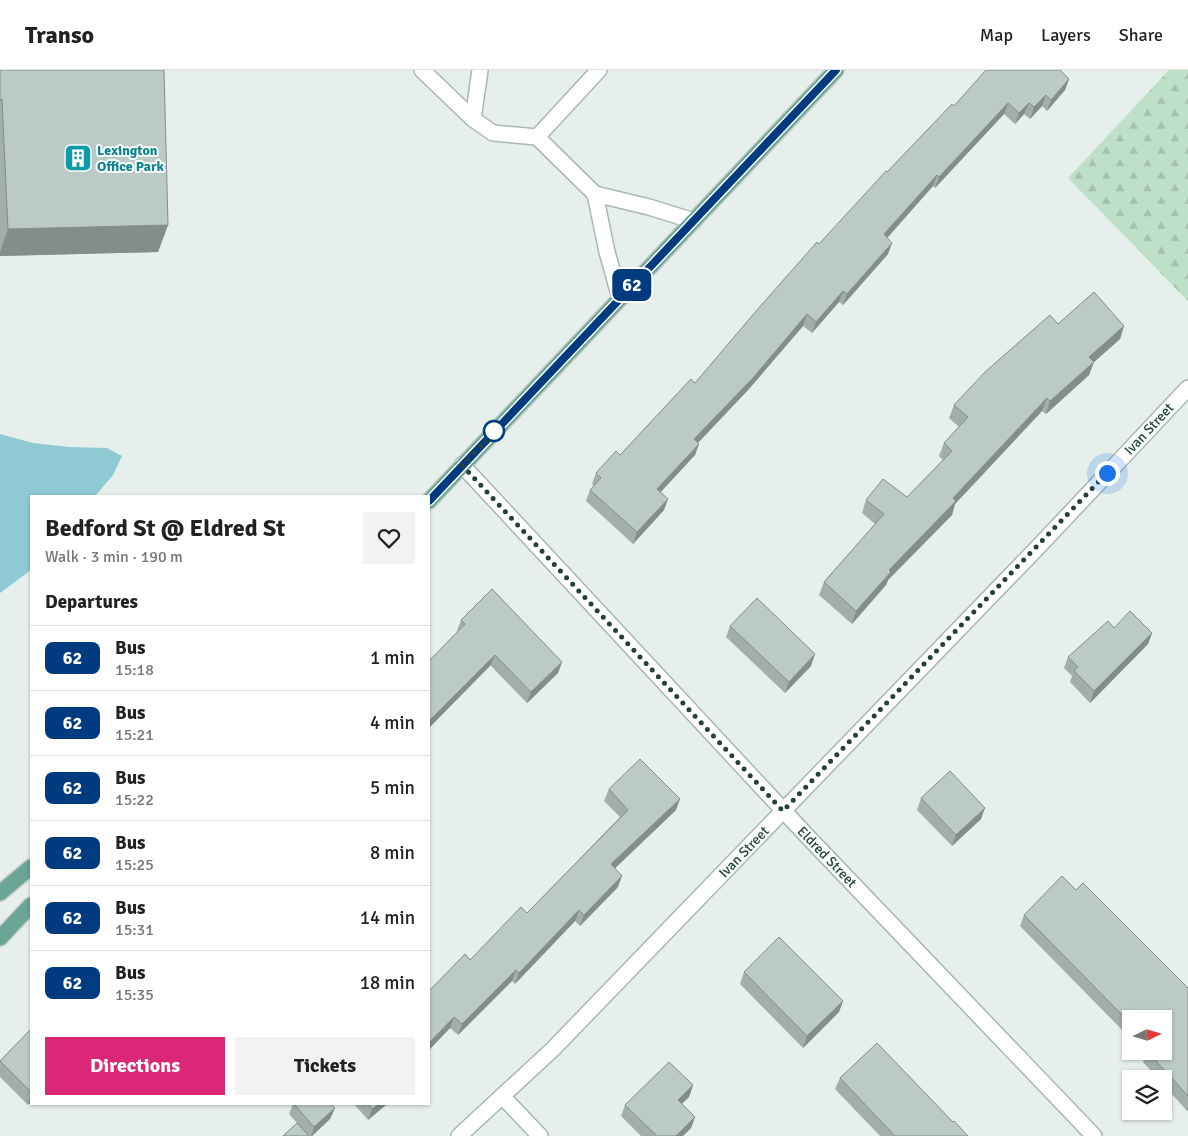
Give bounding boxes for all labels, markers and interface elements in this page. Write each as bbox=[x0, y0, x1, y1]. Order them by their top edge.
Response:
text: Transo bbox=[25, 20, 94, 50]
text: Map bbox=[980, 24, 1013, 46]
text: Layers bbox=[1041, 24, 1091, 46]
text: Share bbox=[1119, 24, 1163, 46]
place label: Lexington Office Park bbox=[97, 142, 164, 175]
building icon: Lexington Office Park bbox=[63, 143, 93, 173]
line badge: 62 bbox=[610, 269, 654, 301]
text: 62 bbox=[622, 274, 642, 296]
street label: Ivan Street bbox=[1121, 399, 1177, 458]
unlabelled marker bbox=[483, 420, 505, 442]
your location bbox=[1095, 461, 1120, 486]
button: heart bbox=[363, 512, 415, 564]
text: Bedford St @ Eldred St bbox=[45, 513, 285, 543]
text: Walk · 3 min · 190 m bbox=[45, 547, 183, 567]
text: Departures bbox=[45, 590, 138, 614]
text: Bus bbox=[115, 636, 146, 660]
text: 1 min bbox=[370, 646, 415, 670]
text: 62 bbox=[63, 647, 82, 669]
text: 15:18 bbox=[115, 660, 154, 680]
text: Bus bbox=[115, 701, 146, 725]
text: 4 min bbox=[370, 711, 415, 735]
text: 62 bbox=[63, 712, 82, 734]
text: 15:21 bbox=[115, 725, 154, 745]
text: Bus bbox=[115, 766, 146, 790]
text: 5 min bbox=[370, 776, 415, 800]
text: 62 bbox=[63, 777, 82, 799]
text: 15:22 bbox=[115, 790, 154, 810]
street label: Ivan Street bbox=[715, 823, 773, 881]
street label: Eldred Street bbox=[794, 823, 860, 891]
text: Bus bbox=[115, 831, 146, 855]
text: 8 min bbox=[370, 841, 415, 865]
text: 62 bbox=[63, 842, 82, 864]
text: 15:25 bbox=[115, 855, 154, 875]
text: Bus bbox=[115, 896, 146, 920]
text: 14 min bbox=[360, 906, 415, 930]
text: 62 bbox=[63, 907, 82, 929]
text: 15:31 bbox=[115, 920, 154, 940]
text: Bus bbox=[115, 961, 146, 985]
text: 18 min bbox=[360, 971, 415, 995]
text: 62 bbox=[63, 972, 82, 994]
text: 15:35 bbox=[115, 985, 154, 1005]
north arrow bbox=[1122, 1010, 1172, 1060]
map controls bbox=[1122, 1010, 1172, 1120]
button: Directions bbox=[45, 1037, 225, 1095]
button: Tickets bbox=[235, 1037, 415, 1095]
button: layers bbox=[1122, 1070, 1172, 1120]

